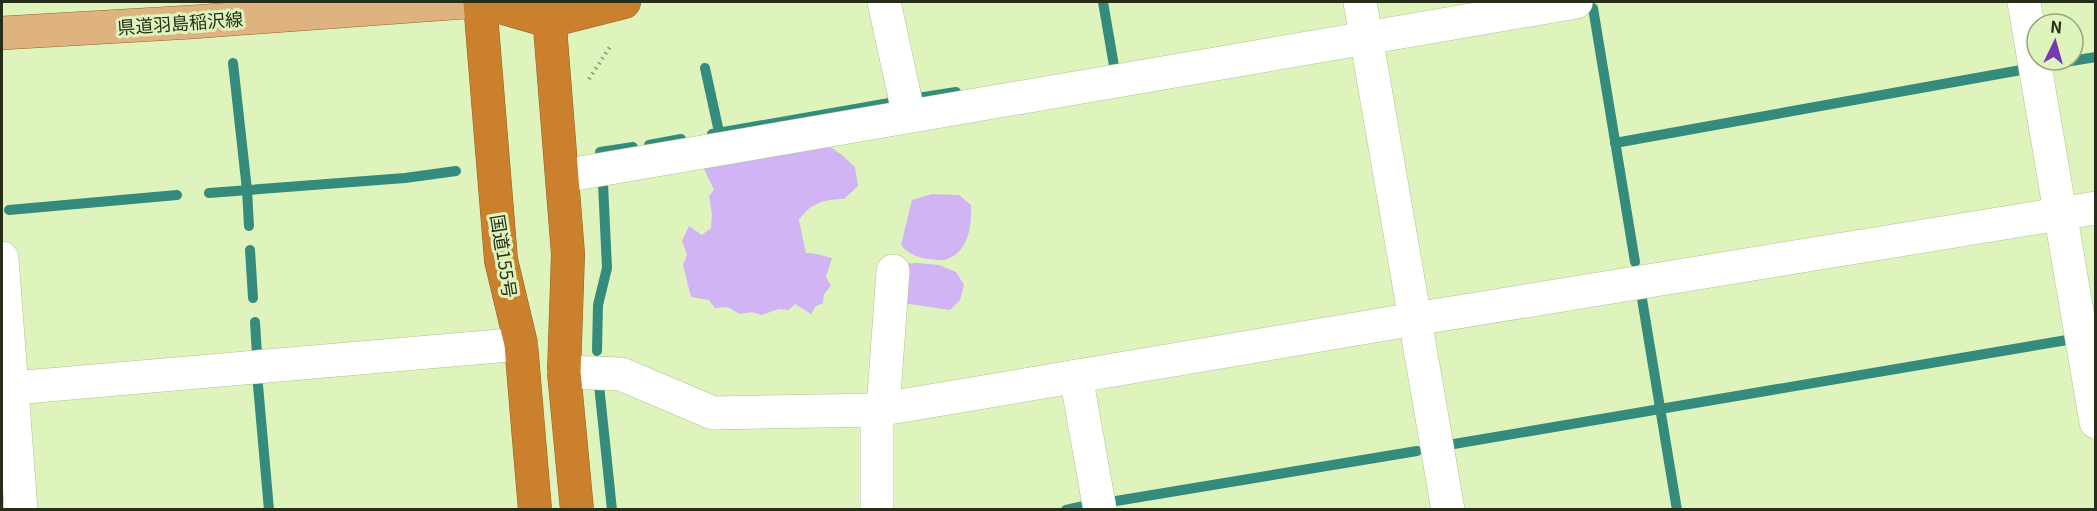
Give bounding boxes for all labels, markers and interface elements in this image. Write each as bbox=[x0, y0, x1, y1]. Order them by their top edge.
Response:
street label: 県道羽島稲沢線 bbox=[116, 5, 244, 39]
north arrow bbox=[2025, 12, 2085, 72]
text: N bbox=[2049, 14, 2063, 39]
street label: 国道155号 bbox=[486, 212, 524, 300]

